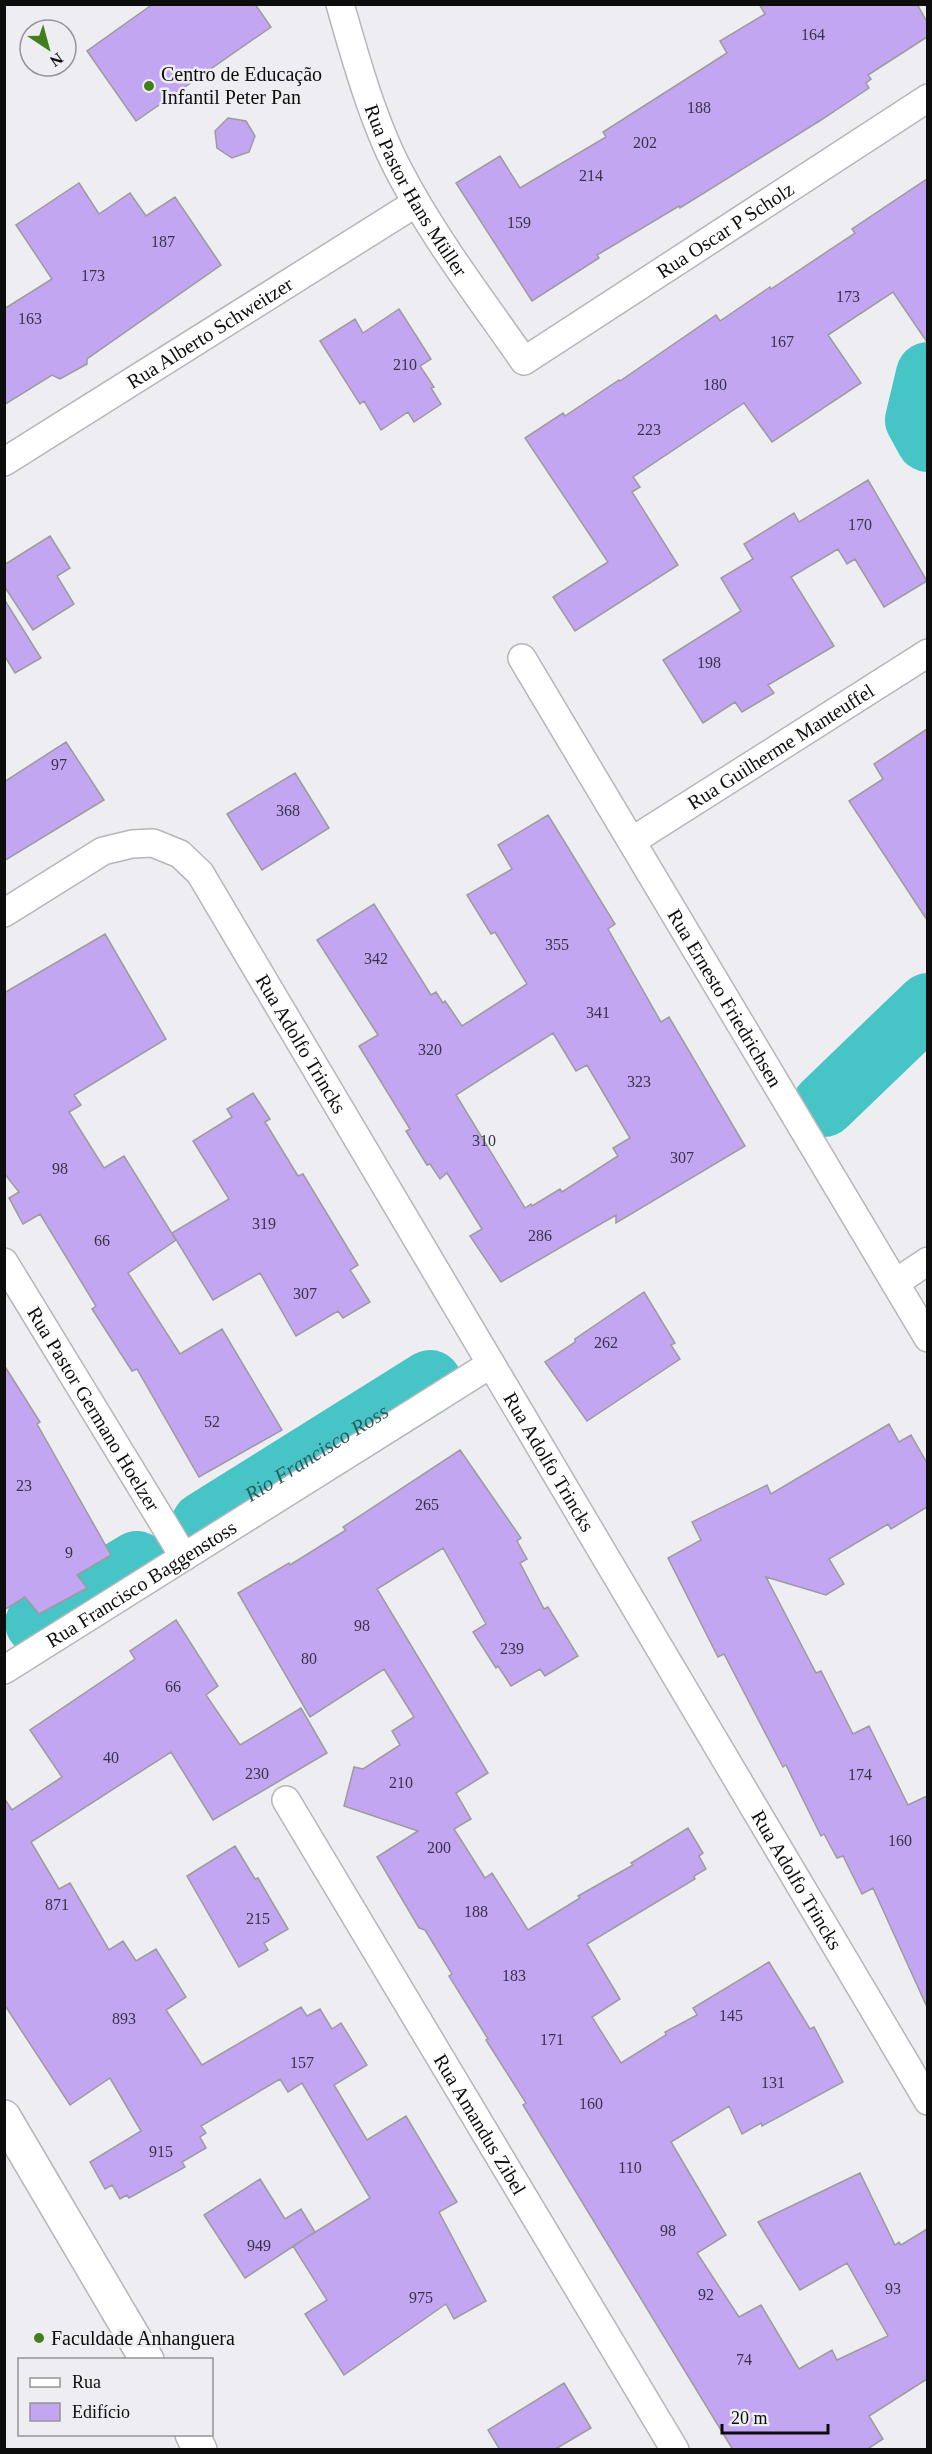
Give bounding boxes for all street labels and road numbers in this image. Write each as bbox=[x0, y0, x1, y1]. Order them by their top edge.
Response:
street label: Rua Pastor Hans Müller bbox=[361, 101, 472, 280]
street label: Rua Oscar P Scholz bbox=[653, 177, 798, 283]
street label: Rua Alberto Schweitzer bbox=[123, 272, 297, 393]
street label: Rua Guilherme Manteuffel bbox=[683, 679, 878, 814]
street label: Rua Ernesto Friedrichsen bbox=[663, 905, 787, 1091]
street label: Rua Adolfo Trincks bbox=[252, 970, 351, 1118]
street label: Rua Pastor Germano Hoelzer bbox=[23, 1303, 164, 1515]
street label: Rua Adolfo Trincks bbox=[499, 1388, 599, 1536]
street label: Rua Francisco Baggenstoss bbox=[42, 1516, 240, 1652]
street label: Rua Adolfo Trincks bbox=[747, 1806, 847, 1954]
street label: Rua Amandus Zibel bbox=[430, 2050, 531, 2199]

